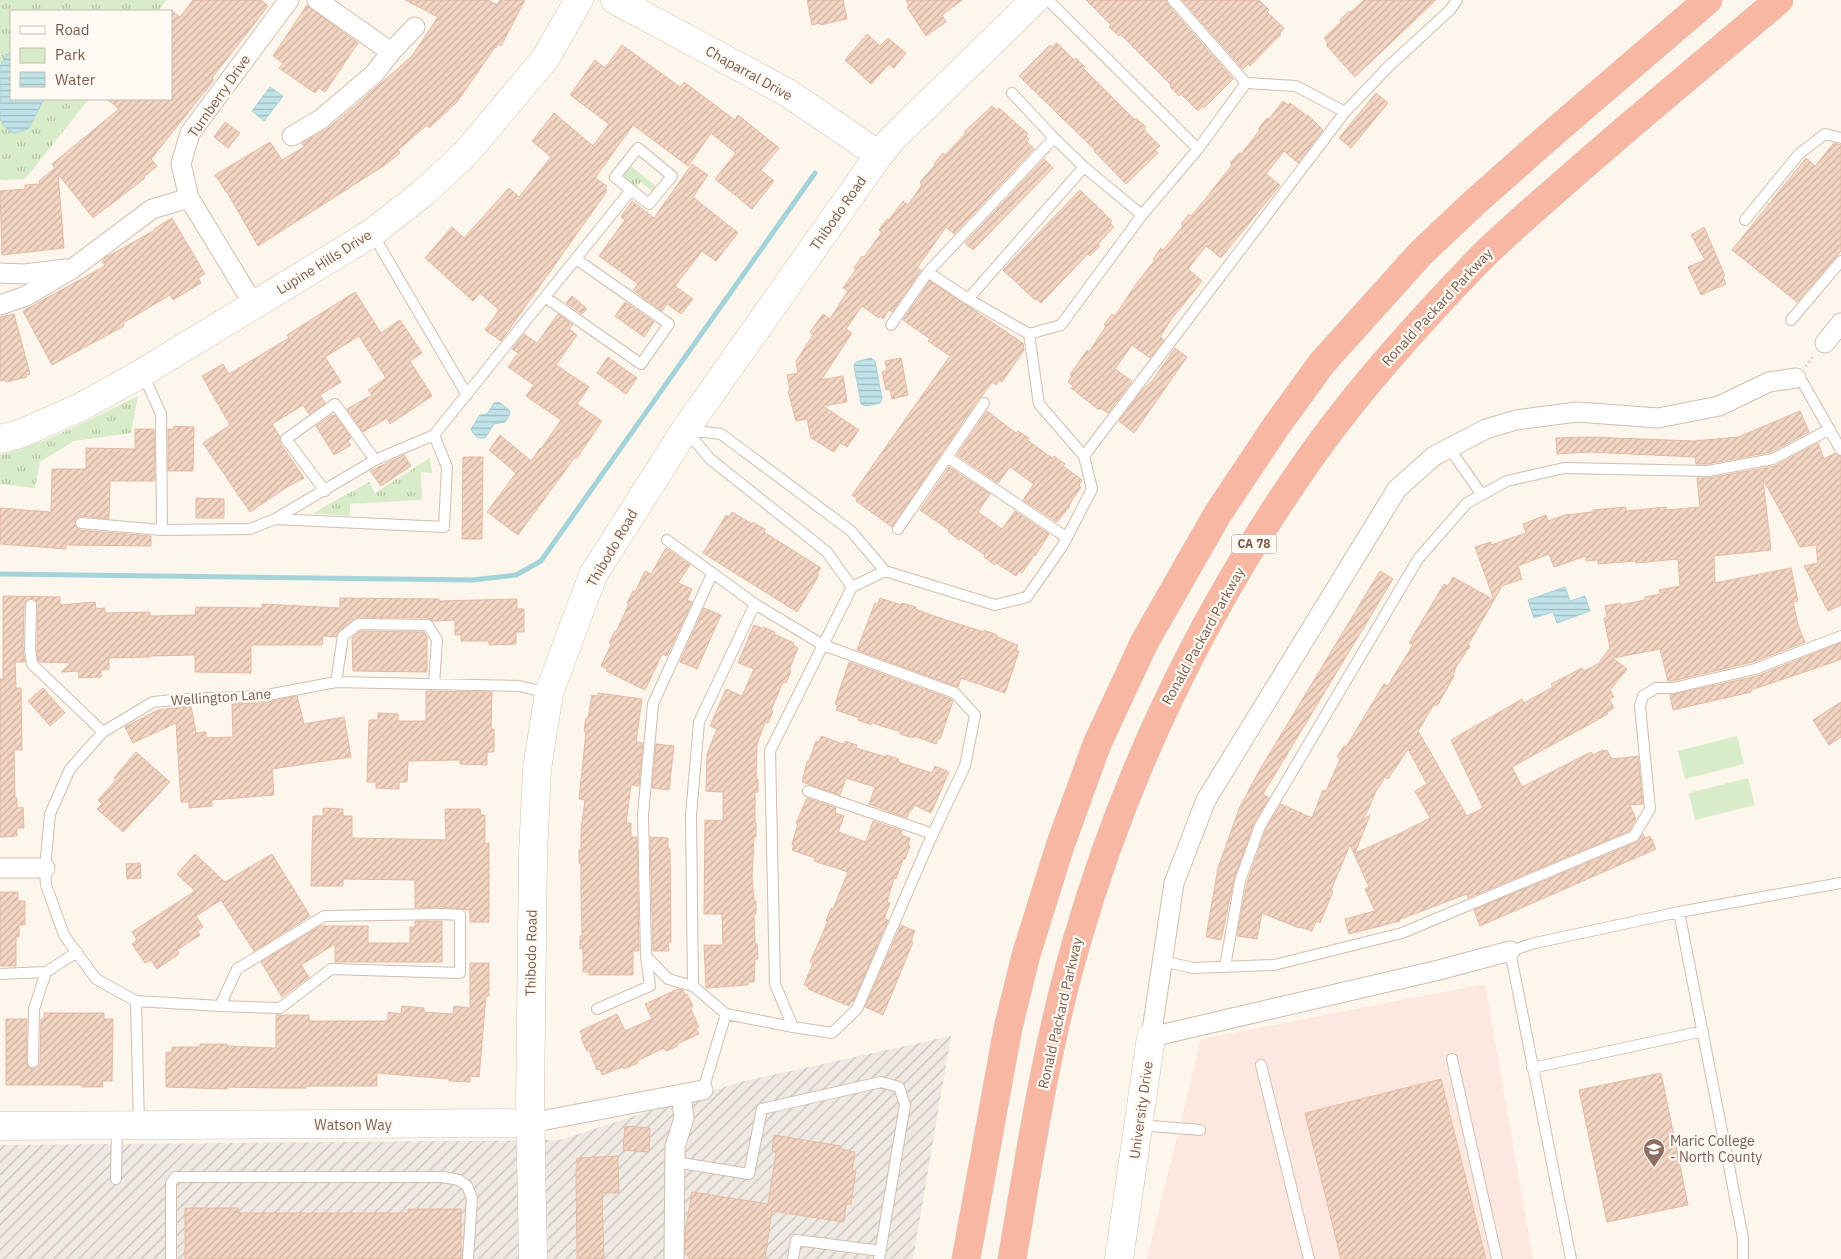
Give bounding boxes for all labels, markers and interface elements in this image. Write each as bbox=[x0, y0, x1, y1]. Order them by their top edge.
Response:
legend bbox=[10, 10, 172, 100]
text: Road bbox=[55, 20, 90, 39]
street label: Chaparral Drive bbox=[702, 42, 796, 105]
text: Park bbox=[55, 45, 85, 64]
street label: Turnberry Drive bbox=[184, 51, 254, 141]
text: Water bbox=[55, 70, 96, 89]
street label: Thibodo Road bbox=[806, 172, 870, 254]
street label: Lupine Hills Drive bbox=[273, 225, 375, 299]
street label: Ronald Packard Parkway bbox=[1378, 244, 1496, 370]
street label: Thibodo Road bbox=[582, 506, 642, 590]
road number: CA 78 bbox=[1232, 534, 1276, 554]
street label: Ronald Packard Parkway bbox=[1158, 564, 1248, 708]
street label: Wellington Lane bbox=[170, 684, 272, 709]
street label: Thibodo Road bbox=[521, 909, 541, 997]
street label: Ronald Packard Parkway bbox=[1034, 936, 1086, 1090]
street label: University Drive bbox=[1125, 1060, 1157, 1160]
street label: Watson Way bbox=[314, 1116, 392, 1134]
place label: Maric College - North County bbox=[1670, 1132, 1762, 1166]
school or university icon: Maric College - North County bbox=[1642, 1137, 1666, 1168]

